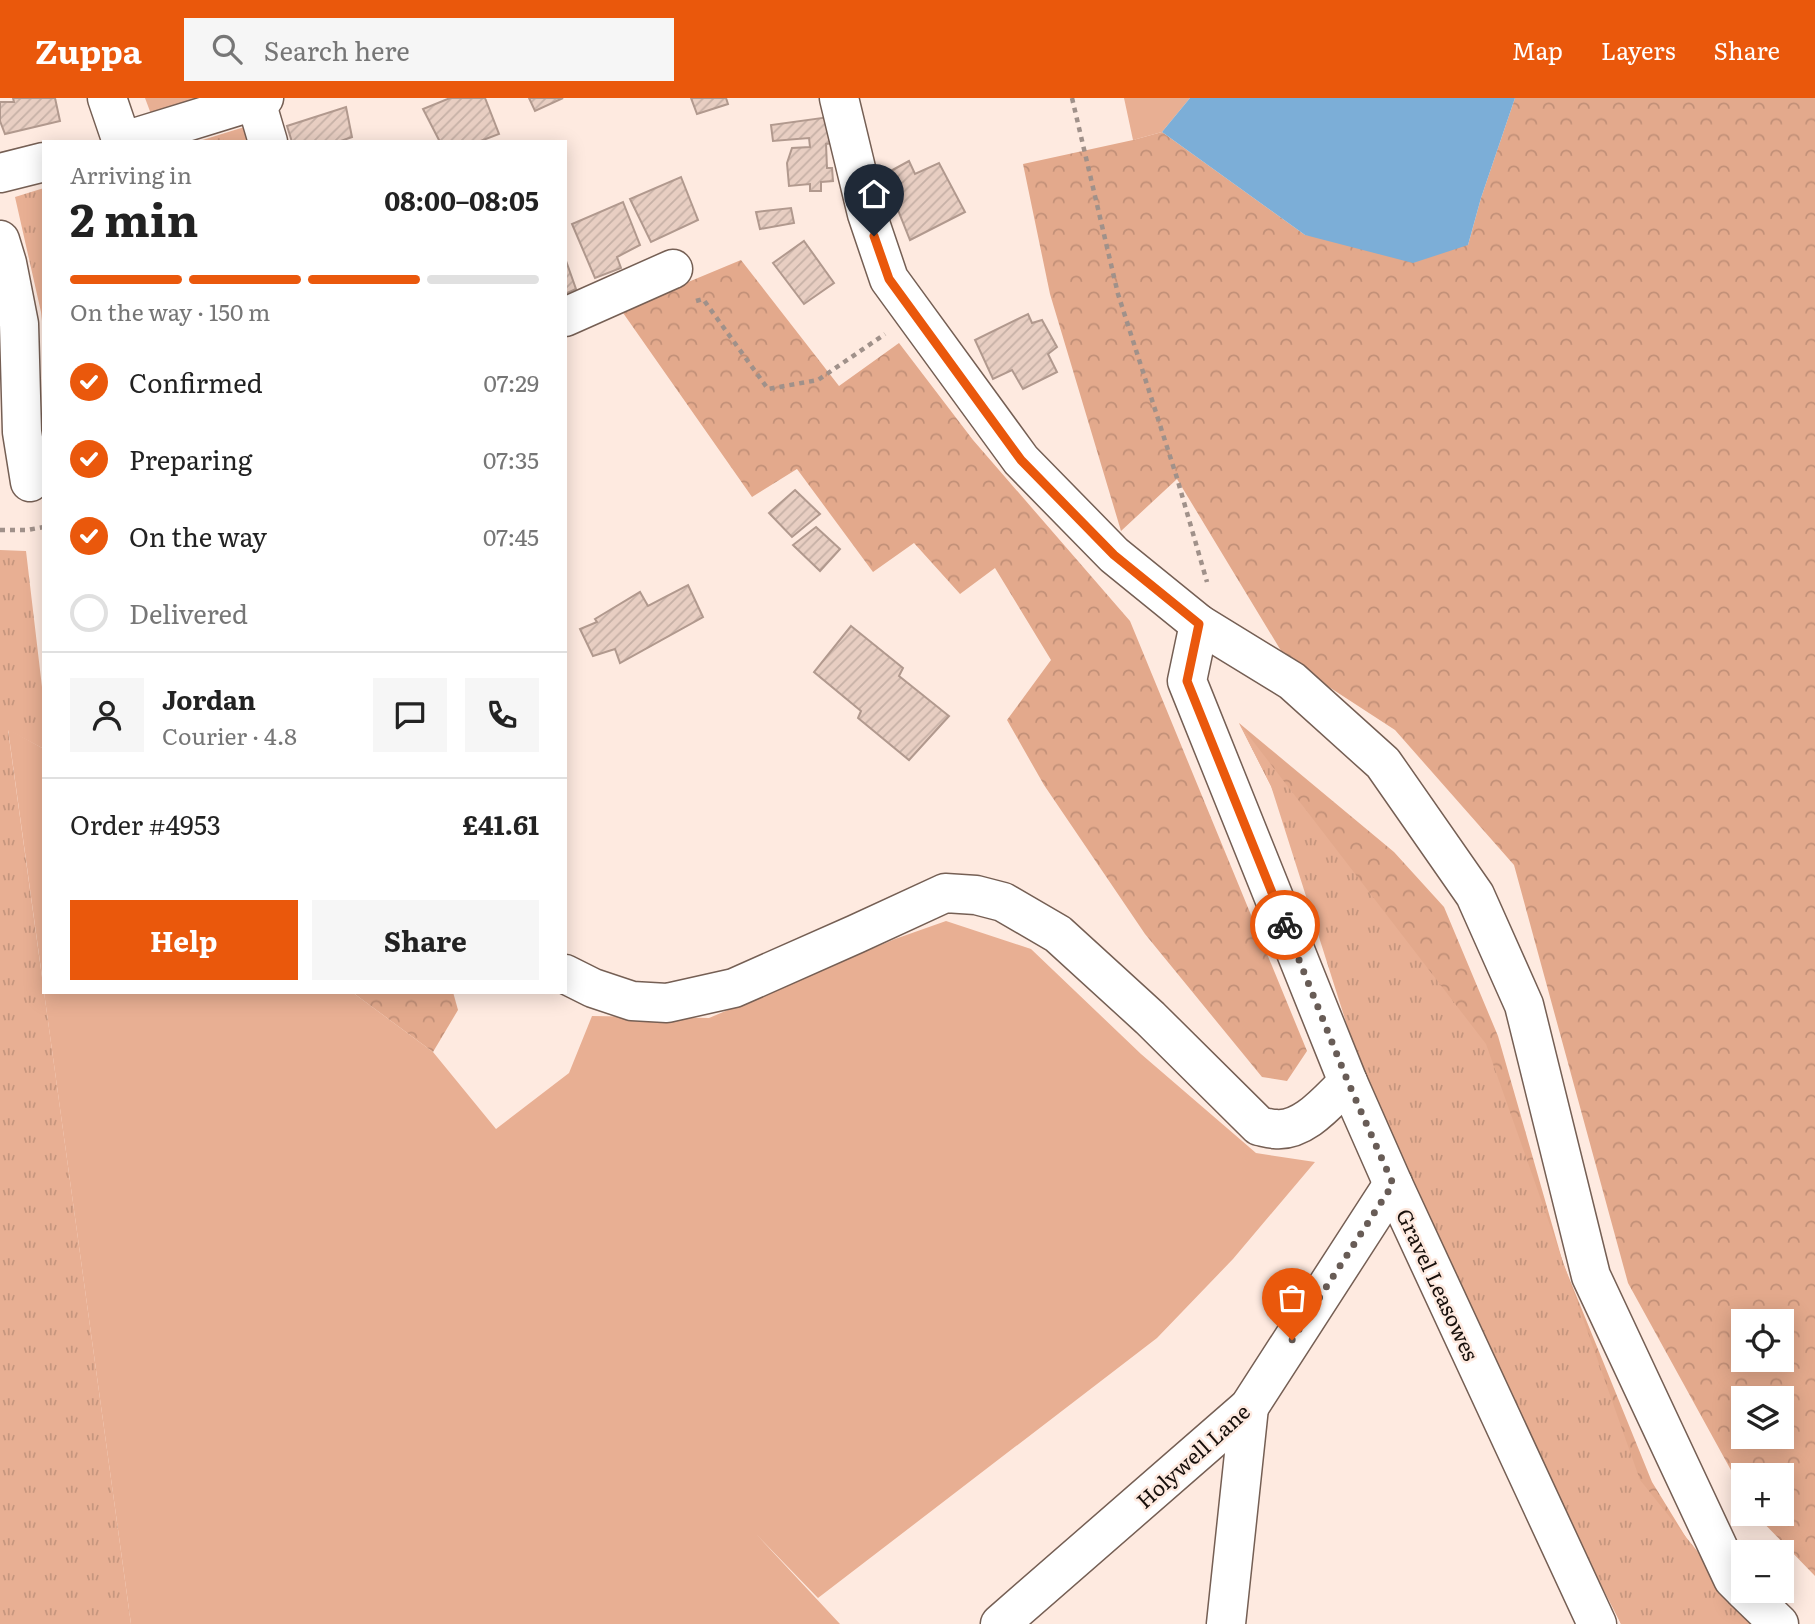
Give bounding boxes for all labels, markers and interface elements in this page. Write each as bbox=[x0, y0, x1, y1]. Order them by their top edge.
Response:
search box bbox=[184, 18, 674, 81]
text: Zuppa bbox=[35, 25, 142, 74]
icon: search bbox=[208, 30, 246, 68]
text: Search here bbox=[264, 30, 410, 69]
text: Map bbox=[1512, 32, 1563, 67]
text: Layers bbox=[1601, 32, 1675, 67]
text: Share bbox=[1713, 32, 1780, 67]
text: Arriving in bbox=[70, 157, 192, 191]
pin bbox=[844, 164, 904, 236]
icon: home bbox=[855, 175, 893, 213]
text: 08:00–08:05 bbox=[384, 180, 539, 219]
text: 2 min bbox=[70, 183, 199, 251]
text: On the way · 150 m bbox=[70, 294, 270, 328]
text: Confirmed bbox=[129, 362, 263, 401]
icon: check bbox=[70, 363, 108, 401]
text: 07:29 bbox=[483, 365, 539, 399]
text: Preparing bbox=[129, 439, 252, 478]
icon: check bbox=[70, 440, 108, 478]
text: 07:35 bbox=[483, 442, 539, 476]
text: On the way bbox=[129, 516, 267, 555]
icon: check bbox=[70, 517, 108, 555]
text: 07:45 bbox=[483, 519, 539, 553]
text: Delivered bbox=[129, 593, 248, 632]
button: person bbox=[70, 678, 144, 752]
button: chat bbox=[373, 678, 447, 752]
button: phone bbox=[465, 678, 539, 752]
text: Jordan bbox=[162, 679, 256, 718]
text: Courier · 4.8 bbox=[162, 718, 297, 752]
text: Order #4953 bbox=[70, 804, 221, 843]
text: £41.61 bbox=[462, 804, 539, 843]
courier bbox=[1250, 890, 1320, 960]
button: Help bbox=[70, 900, 298, 980]
button: Share bbox=[312, 900, 539, 980]
icon: bike bbox=[1266, 906, 1304, 944]
street label: Gravel Leasowes bbox=[1390, 1203, 1488, 1365]
pin bbox=[1262, 1268, 1322, 1340]
icon: bag bbox=[1273, 1279, 1311, 1317]
map controls bbox=[1731, 1309, 1794, 1603]
button: locate bbox=[1731, 1309, 1794, 1372]
button: layers bbox=[1731, 1386, 1794, 1449]
street label: Holywell Lane bbox=[1128, 1395, 1256, 1515]
button: + bbox=[1731, 1463, 1794, 1526]
button: − bbox=[1731, 1540, 1794, 1603]

